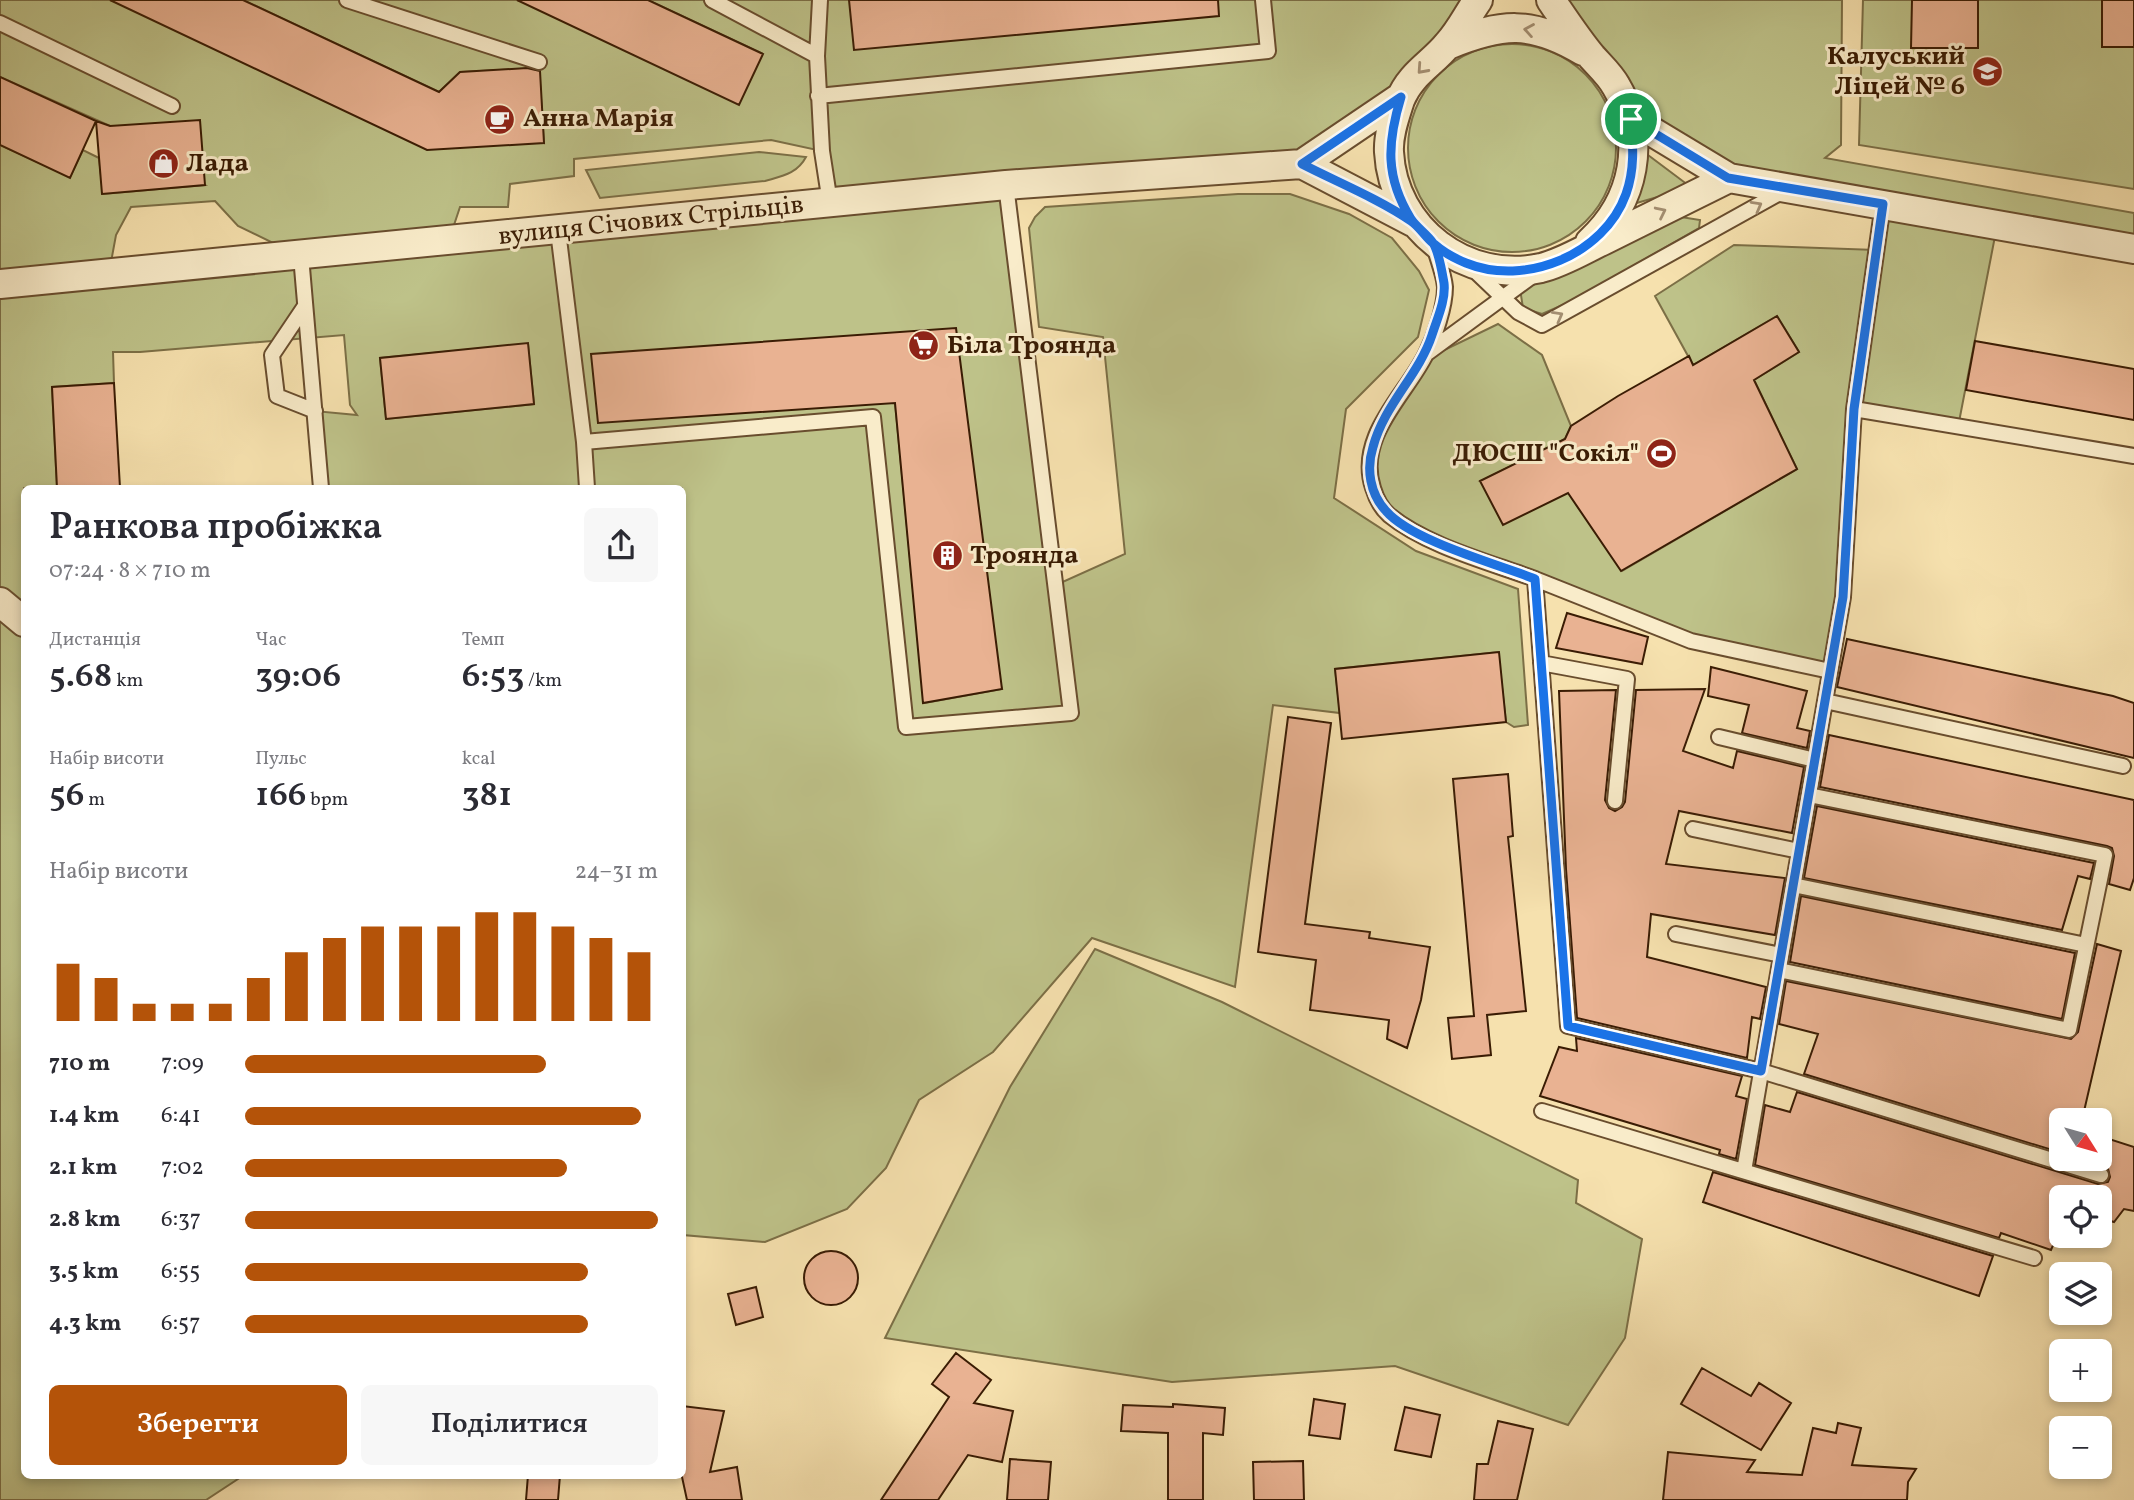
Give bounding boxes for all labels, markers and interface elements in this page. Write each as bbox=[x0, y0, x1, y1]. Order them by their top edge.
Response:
one-way arrow bbox=[1523, 23, 1535, 38]
place label: Калуський Ліцей № 6 bbox=[1827, 39, 1965, 105]
school or university icon: Калуський Ліцей № 6 bbox=[1971, 55, 2005, 89]
one-way arrow bbox=[1418, 61, 1430, 74]
pin bbox=[1601, 89, 1661, 149]
icon: arrive bbox=[1612, 100, 1650, 138]
place label: Анна Марія bbox=[523, 101, 674, 137]
cafe icon: Анна Марія bbox=[483, 102, 517, 136]
place label: Лада bbox=[186, 146, 249, 182]
shop icon: Лада bbox=[146, 147, 180, 181]
street label: вулиця Січових Стрільців bbox=[497, 187, 805, 255]
one-way arrow bbox=[1750, 201, 1763, 214]
one-way arrow bbox=[1654, 206, 1666, 220]
one-way arrow bbox=[1551, 311, 1564, 324]
place label: Біла Троянда bbox=[947, 328, 1116, 364]
supermarket icon: Біла Троянда bbox=[907, 329, 941, 363]
place label: ДЮСШ "Сокіл" bbox=[1452, 436, 1639, 472]
sports icon: ДЮСШ "Сокіл" bbox=[1645, 437, 1679, 471]
text: Ранкова пробіжка bbox=[49, 502, 383, 555]
button: share bbox=[584, 508, 658, 582]
place label: Троянда bbox=[970, 538, 1078, 574]
building icon: Троянда bbox=[930, 539, 964, 573]
text: 07:24 · 8 × 710 m bbox=[49, 555, 211, 587]
text: Дистанція bbox=[49, 627, 141, 653]
text: Час bbox=[255, 627, 287, 653]
text: Темп bbox=[462, 627, 505, 653]
text: 5.68 bbox=[49, 653, 112, 701]
text: 39:06 bbox=[255, 653, 341, 701]
text: 6:53 bbox=[462, 653, 524, 701]
text: km bbox=[112, 668, 143, 694]
text: /km bbox=[524, 668, 562, 694]
text: Набір висоти bbox=[49, 746, 164, 772]
text: Пульс bbox=[255, 746, 307, 772]
text: kcal bbox=[462, 746, 495, 772]
text: 56 bbox=[49, 772, 84, 820]
text: 166 bbox=[255, 772, 306, 820]
text: 381 bbox=[462, 772, 512, 820]
text: m bbox=[84, 787, 105, 813]
text: bpm bbox=[306, 787, 348, 813]
text: Набір висоти bbox=[49, 856, 188, 888]
text: 24–31 m bbox=[575, 856, 658, 888]
text: 710 m bbox=[49, 1048, 110, 1080]
text: 7:09 bbox=[161, 1048, 204, 1080]
text: 1.4 km bbox=[49, 1100, 120, 1132]
text: 6:41 bbox=[161, 1100, 201, 1132]
north arrow bbox=[2049, 1108, 2112, 1171]
map controls bbox=[2049, 1108, 2112, 1479]
text: 2.1 km bbox=[49, 1152, 118, 1184]
text: 7:02 bbox=[161, 1152, 204, 1184]
button: locate bbox=[2049, 1185, 2112, 1248]
text: 2.8 km bbox=[49, 1204, 121, 1236]
text: 6:37 bbox=[161, 1204, 201, 1236]
text: 3.5 km bbox=[49, 1256, 119, 1288]
text: 6:55 bbox=[161, 1256, 200, 1288]
button: layers bbox=[2049, 1262, 2112, 1325]
text: 4.3 km bbox=[49, 1308, 122, 1340]
text: 6:57 bbox=[161, 1308, 200, 1340]
button: + bbox=[2049, 1339, 2112, 1402]
button: Зберегти bbox=[49, 1385, 347, 1465]
button: Поділитися bbox=[361, 1385, 658, 1465]
button: − bbox=[2049, 1416, 2112, 1479]

